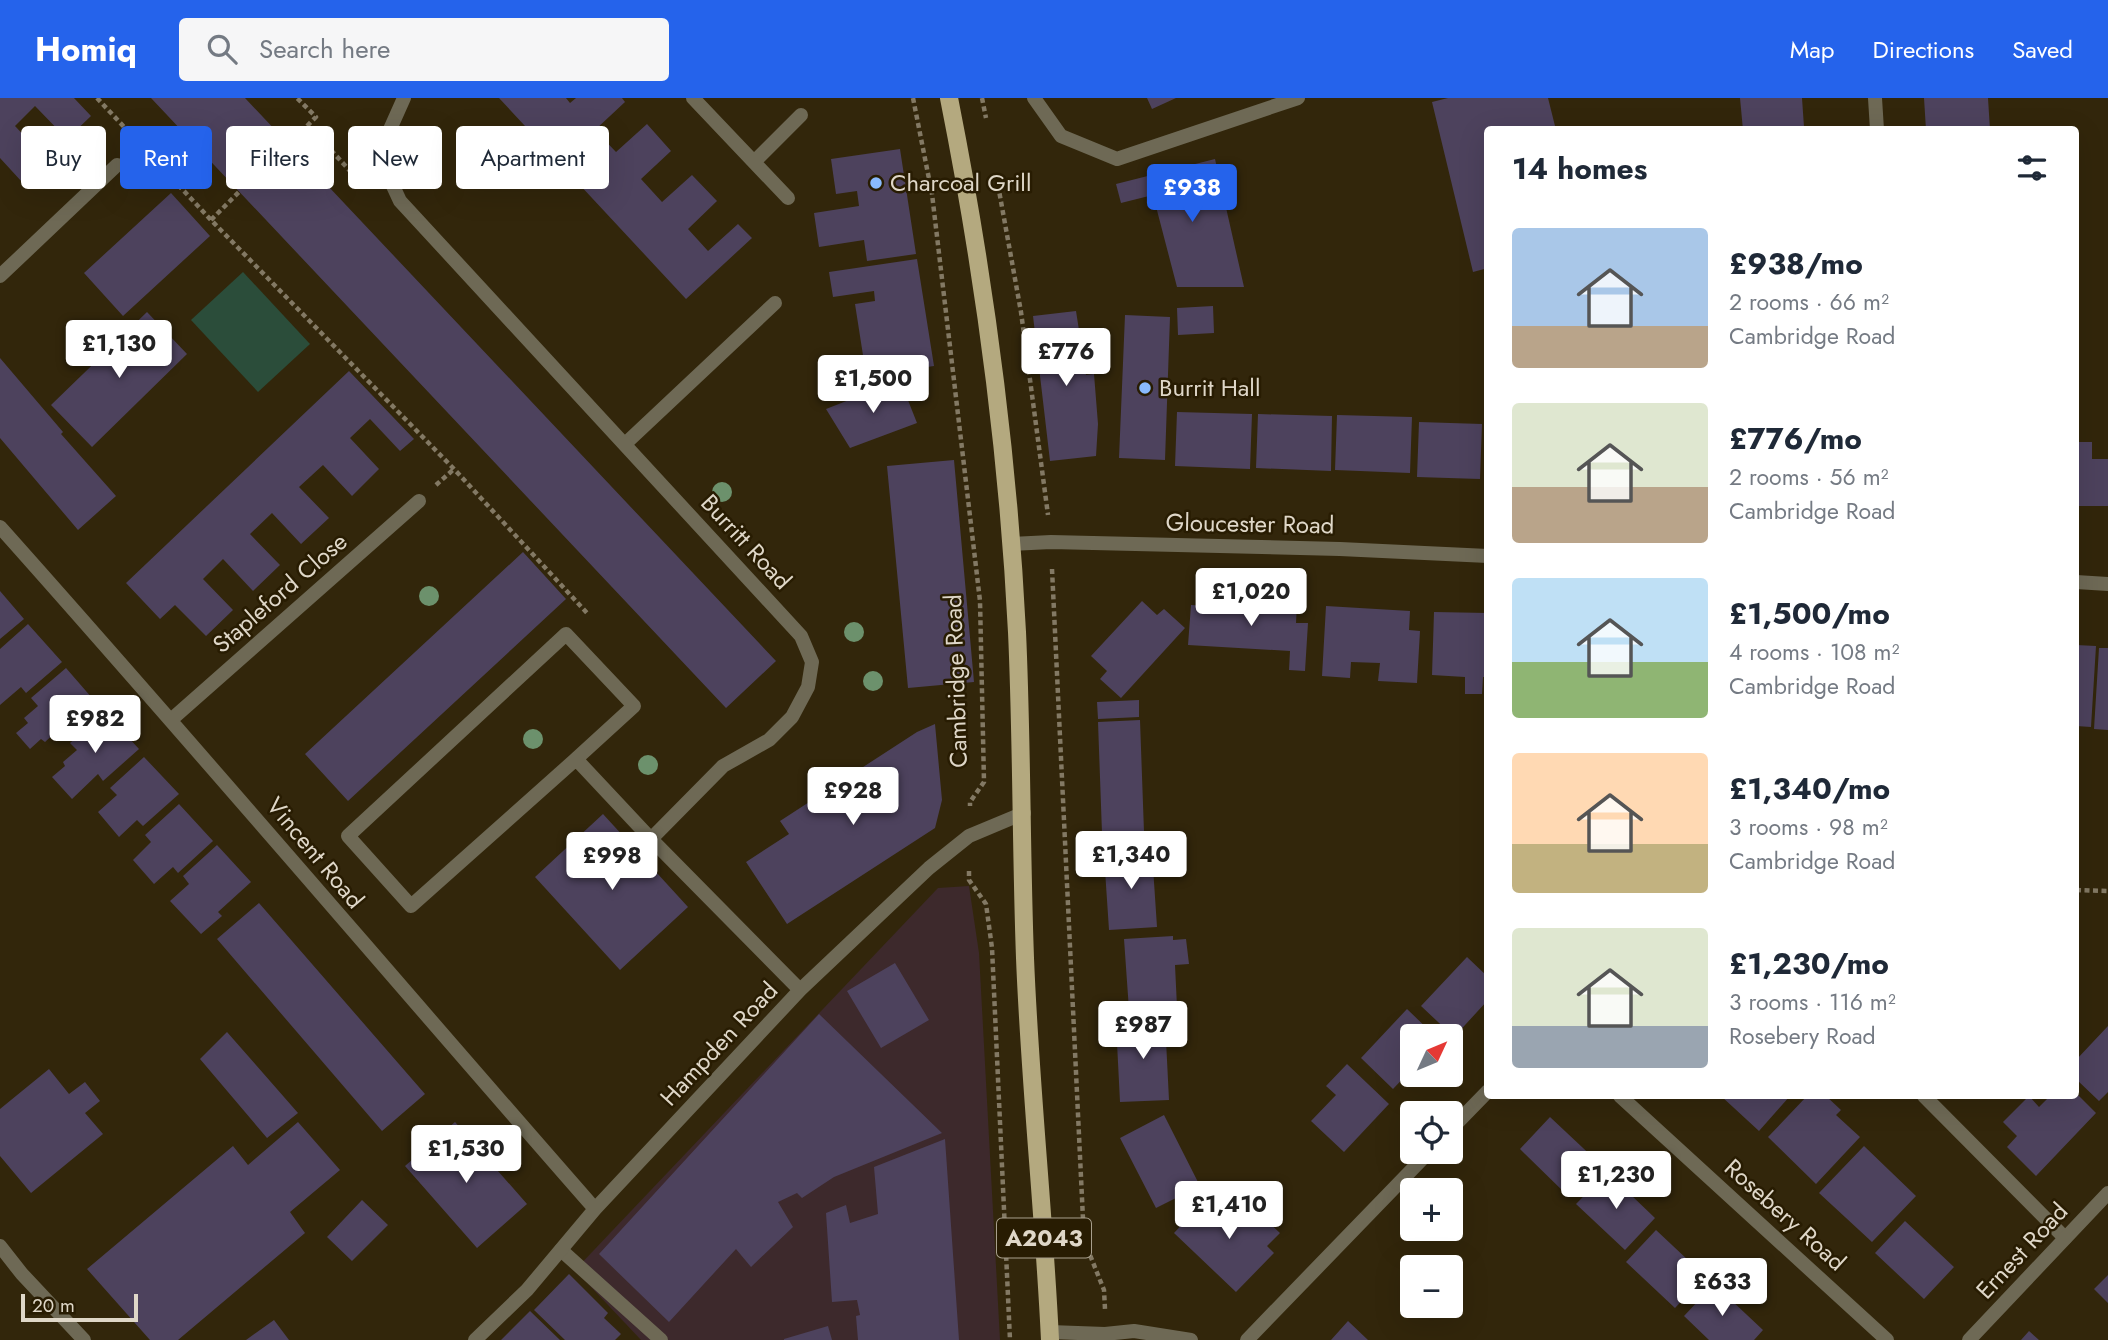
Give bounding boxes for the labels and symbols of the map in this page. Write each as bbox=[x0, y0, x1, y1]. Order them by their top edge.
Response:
pin: £938 bbox=[1151, 164, 1233, 224]
place label: Charcoal Grill bbox=[890, 165, 1031, 200]
marker: Charcoal Grill bbox=[868, 175, 884, 191]
pin: £1,130 bbox=[62, 320, 176, 380]
pin: £776 bbox=[1025, 328, 1107, 388]
pin: £1,500 bbox=[816, 356, 930, 415]
place label: Burrit Hall bbox=[1159, 370, 1260, 405]
marker: Burrit Hall bbox=[1137, 380, 1153, 396]
street label: Burritt Road bbox=[693, 486, 800, 597]
street label: Gloucester Road bbox=[1165, 505, 1335, 542]
street label: Stapleford Close bbox=[205, 524, 355, 661]
pin: £1,020 bbox=[1194, 568, 1308, 628]
street label: Cambridge Road bbox=[935, 594, 976, 768]
pin: £982 bbox=[54, 696, 136, 755]
pin: £928 bbox=[812, 768, 894, 827]
street label: Vincent Road bbox=[258, 789, 372, 916]
pin: £998 bbox=[571, 832, 653, 892]
pin: £1,340 bbox=[1074, 832, 1188, 891]
street label: Hampden Road bbox=[652, 974, 786, 1114]
pin: £987 bbox=[1102, 1002, 1184, 1061]
north arrow bbox=[1400, 1024, 1463, 1087]
pin: £1,530 bbox=[409, 1126, 523, 1185]
street label: Rosebery Road bbox=[1717, 1150, 1854, 1279]
pin: £1,230 bbox=[1559, 1152, 1673, 1211]
pin: £1,410 bbox=[1172, 1182, 1286, 1241]
street label: Ernest Road bbox=[1968, 1195, 2076, 1307]
road number: A2043 bbox=[997, 1218, 1091, 1258]
pin: £633 bbox=[1681, 1258, 1763, 1318]
scale bar bbox=[21, 1291, 138, 1323]

